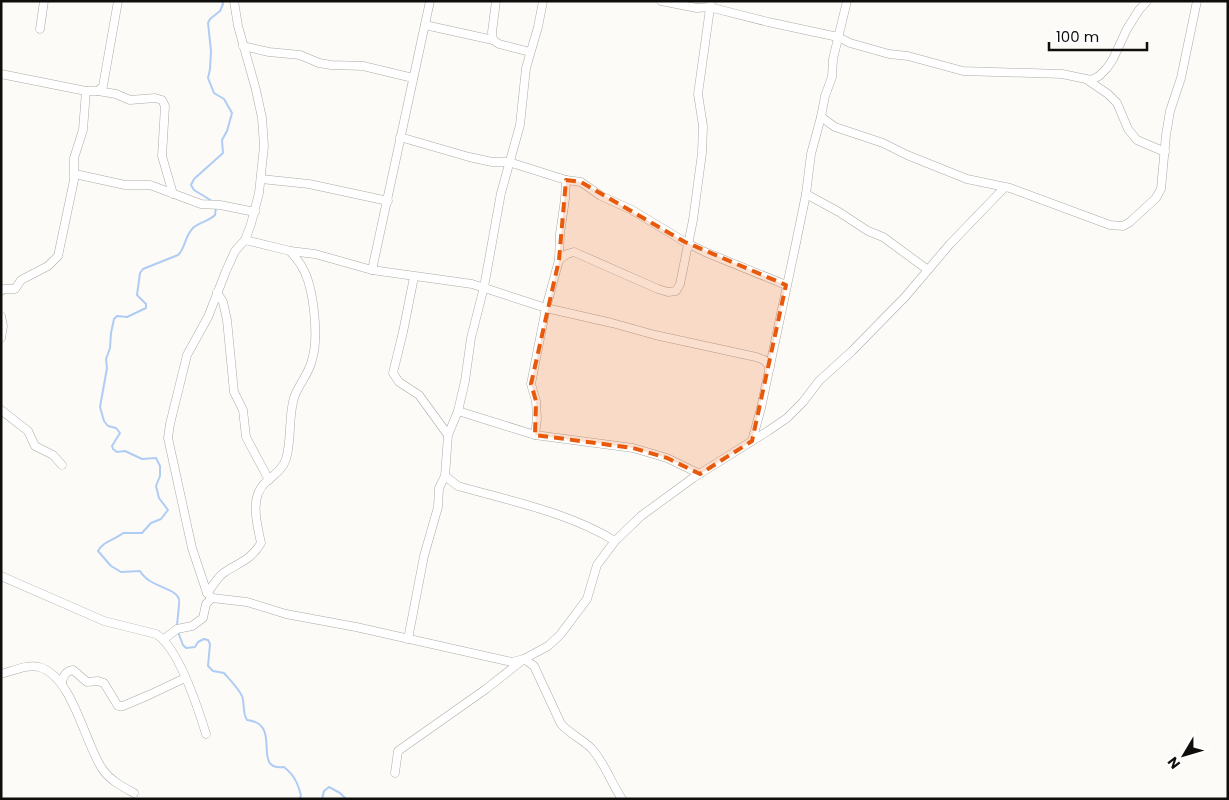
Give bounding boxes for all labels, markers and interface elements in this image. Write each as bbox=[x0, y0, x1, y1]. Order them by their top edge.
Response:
scale bar bbox=[1049, 20, 1146, 52]
text: 100 m bbox=[1056, 26, 1099, 47]
north arrow bbox=[1159, 730, 1209, 780]
text: N bbox=[1163, 753, 1185, 773]

